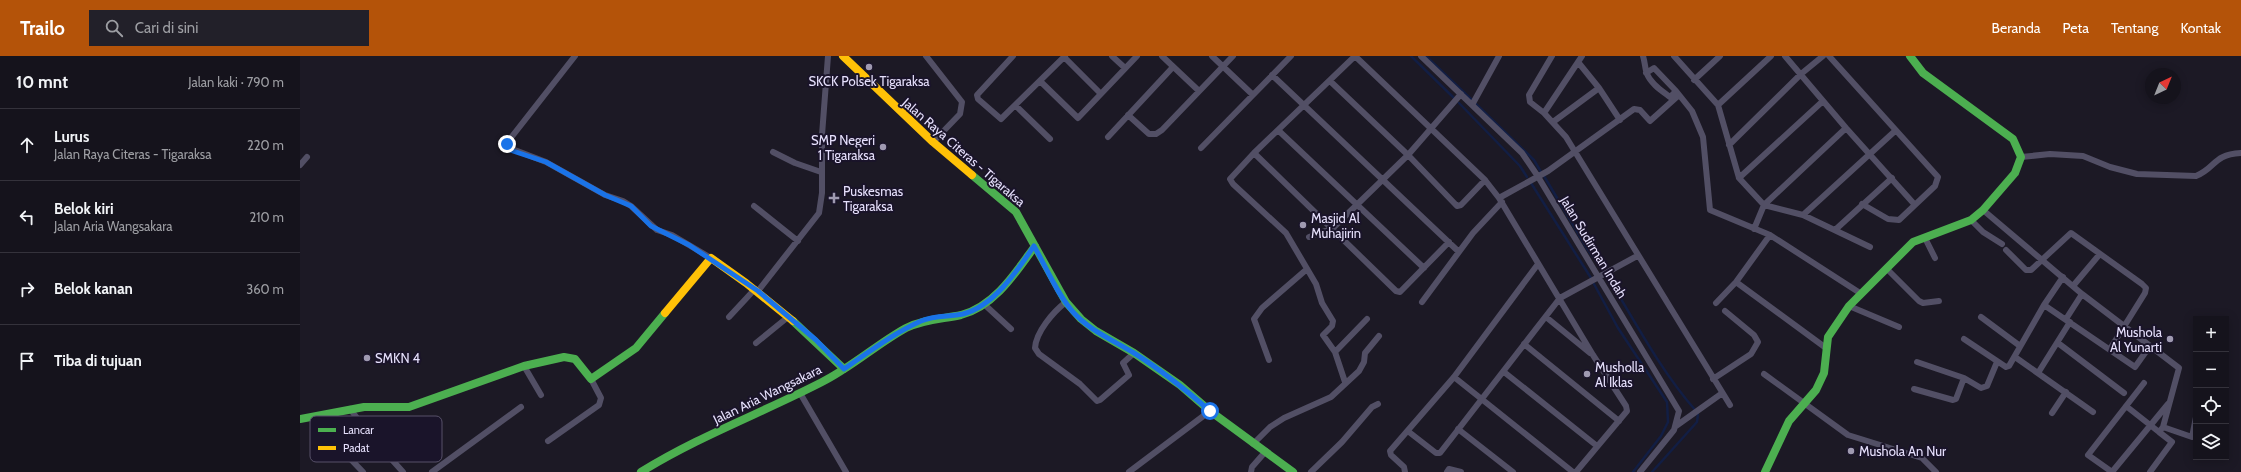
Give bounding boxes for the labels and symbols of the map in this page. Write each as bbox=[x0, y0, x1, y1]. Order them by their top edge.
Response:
marker: SKCK Polsek Tigaraksa bbox=[864, 62, 874, 72]
north arrow bbox=[2145, 68, 2181, 104]
place label: SKCK Polsek Tigaraksa bbox=[808, 73, 930, 89]
street label: Jalan Raya Citeras - Tigaraksa bbox=[899, 94, 1029, 210]
place label: SMP Negeri 1 Tigaraksa bbox=[811, 132, 876, 163]
route end bbox=[498, 135, 516, 153]
marker: SMP Negeri 1 Tigaraksa bbox=[878, 142, 888, 152]
place label: Puskesmas Tigaraksa bbox=[843, 183, 904, 214]
marker: Puskesmas Tigaraksa bbox=[828, 192, 840, 204]
street label: Jalan Sudirman Indah bbox=[1557, 192, 1631, 301]
place label: Masjid Al Muhajirin bbox=[1311, 210, 1361, 242]
marker: Masjid Al Muhajirin bbox=[1298, 220, 1308, 230]
place label: Mushola Al Yunarti bbox=[2110, 324, 2163, 355]
marker: Mushola Al Yunarti bbox=[2165, 334, 2175, 344]
place label: SMKN 4 bbox=[375, 350, 421, 366]
marker: SMKN 4 bbox=[362, 353, 372, 363]
place label: Musholla Al Iklas bbox=[1595, 359, 1645, 390]
street label: Jalan Aria Wangsakara bbox=[709, 360, 824, 428]
marker: Musholla Al Iklas bbox=[1582, 369, 1592, 379]
route start bbox=[1201, 402, 1219, 420]
legend bbox=[310, 416, 442, 462]
text: Lancar bbox=[343, 423, 374, 437]
text: Padat bbox=[343, 441, 370, 455]
place label: Mushola An Nur bbox=[1859, 443, 1947, 459]
marker: Mushola An Nur bbox=[1846, 446, 1856, 456]

